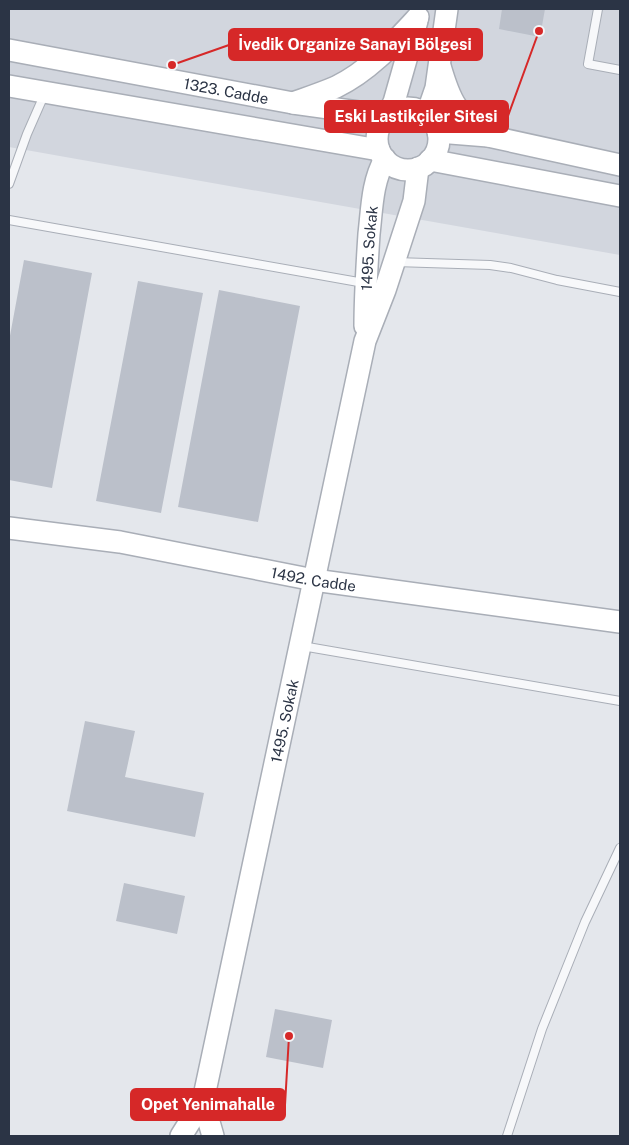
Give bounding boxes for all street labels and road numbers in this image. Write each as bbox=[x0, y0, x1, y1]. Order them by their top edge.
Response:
street label: 1323. Cadde bbox=[182, 74, 270, 107]
street label: 1495. Sokak bbox=[357, 205, 380, 291]
street label: 1492. Cadde bbox=[270, 563, 357, 594]
street label: 1495. Sokak bbox=[267, 678, 301, 764]

